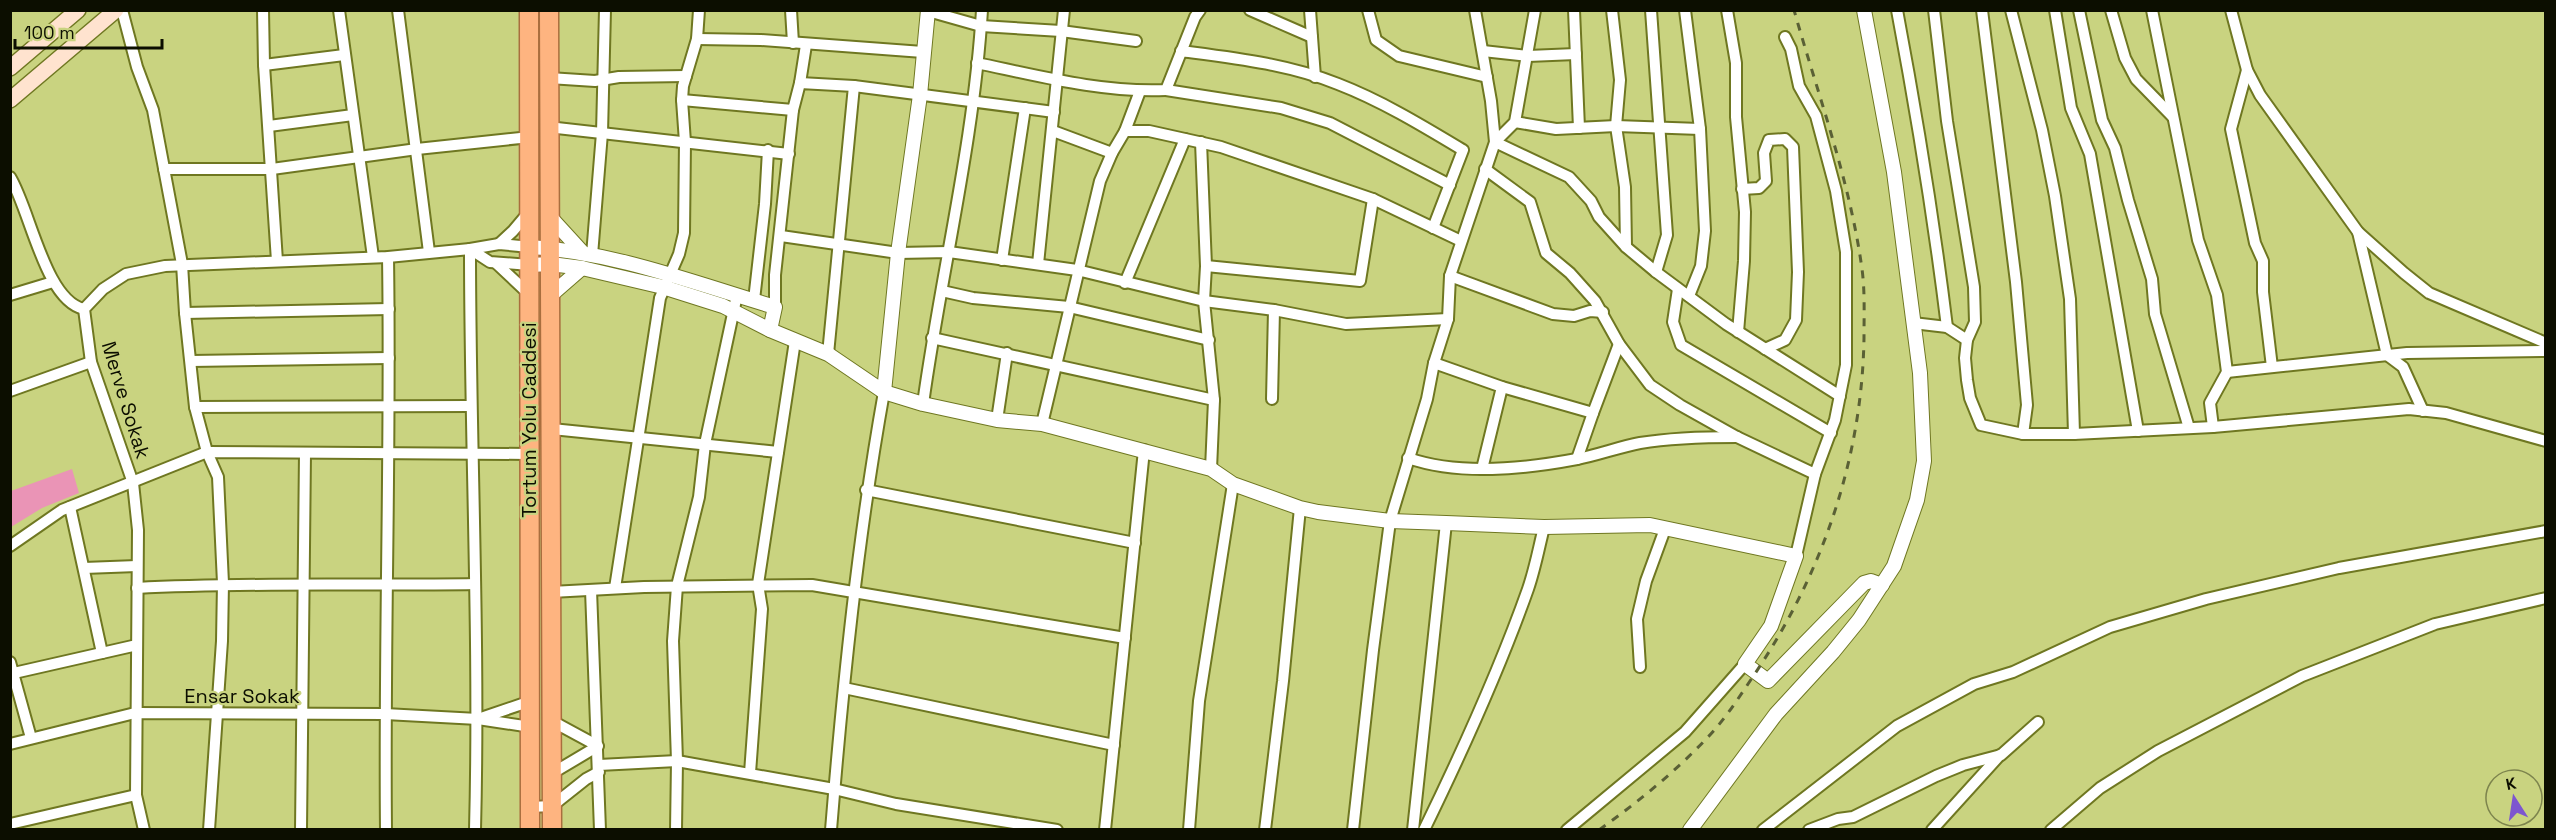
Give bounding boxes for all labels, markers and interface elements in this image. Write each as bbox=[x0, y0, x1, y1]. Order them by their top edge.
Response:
scale bar bbox=[15, 12, 162, 50]
text: 100 m bbox=[24, 21, 75, 44]
street label: Tortum Yolu Caddesi bbox=[516, 322, 542, 518]
street label: Merve Sokak bbox=[96, 338, 156, 462]
street label: Ensar Sokak bbox=[184, 683, 300, 709]
north arrow bbox=[2484, 768, 2544, 828]
text: K bbox=[2504, 773, 2518, 795]

